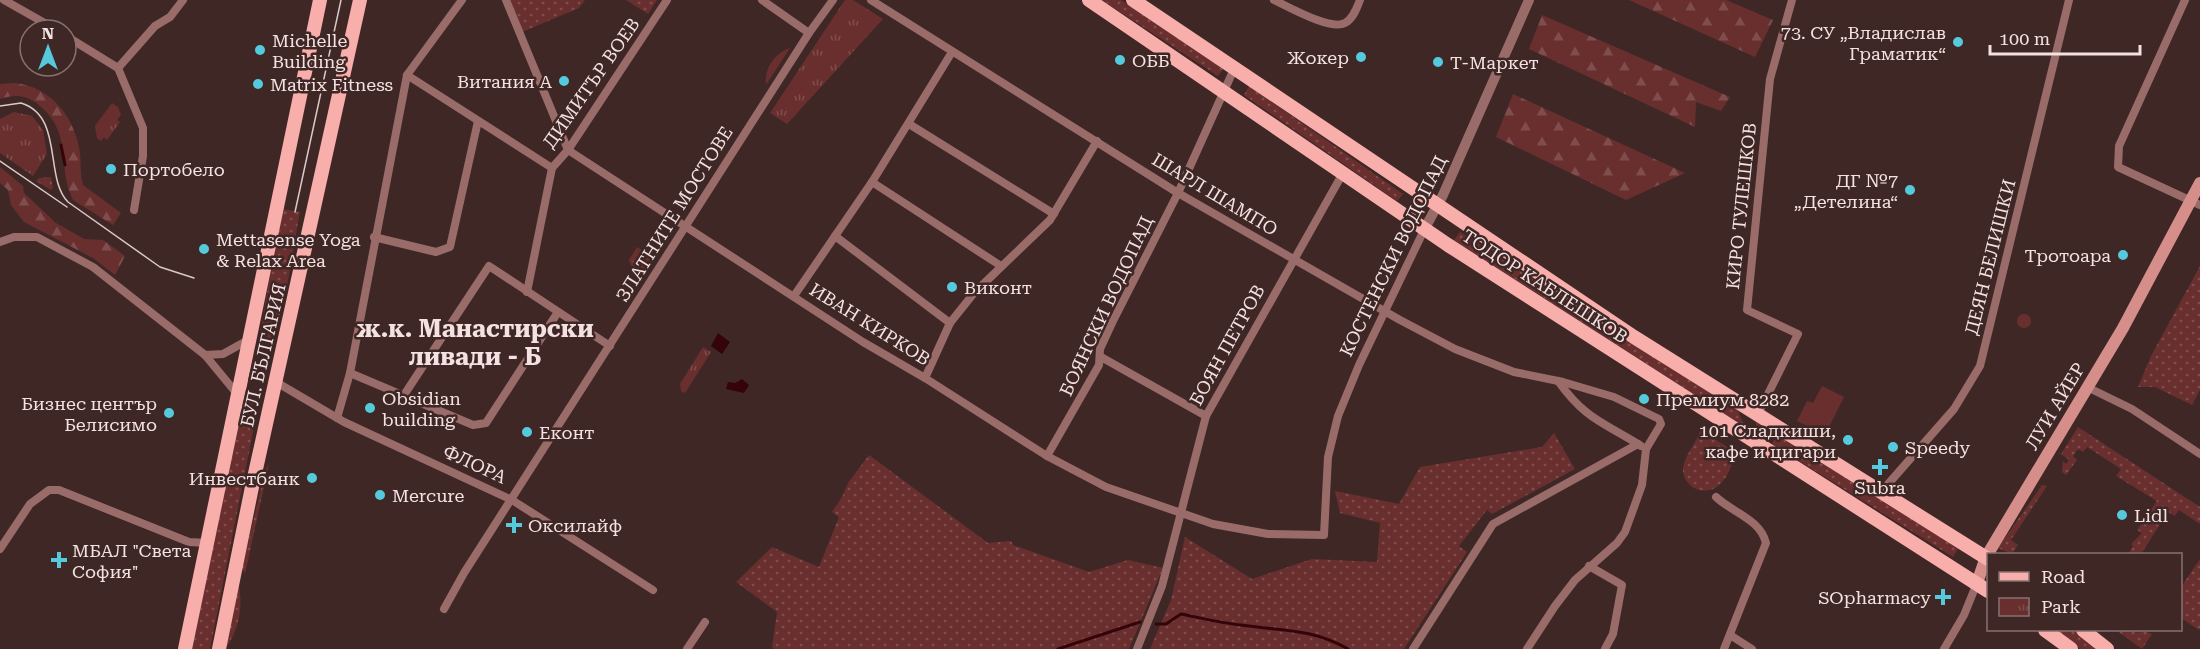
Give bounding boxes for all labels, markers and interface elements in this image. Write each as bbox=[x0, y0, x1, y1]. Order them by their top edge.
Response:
street label: ДИМИТЪР ВОЕВ bbox=[538, 14, 644, 152]
north arrow bbox=[18, 18, 78, 78]
scale bar bbox=[1990, 18, 2140, 56]
place label: 73. СУ „Владислав Граматик“ bbox=[1781, 22, 1946, 64]
text: N bbox=[42, 24, 54, 43]
text: 100 m bbox=[1999, 28, 2050, 49]
place label: Michelle Building bbox=[272, 30, 347, 72]
marker: 73. СУ „Владислав Граматик“ bbox=[1951, 35, 1965, 49]
marker: Michelle Building bbox=[253, 43, 267, 57]
place label: Жокер bbox=[1287, 47, 1349, 68]
place label: ОББ bbox=[1132, 50, 1169, 71]
marker: Жокер bbox=[1354, 50, 1368, 64]
place label: Т-Маркет bbox=[1450, 52, 1539, 73]
marker: ОББ bbox=[1113, 53, 1127, 67]
marker: Т-Маркет bbox=[1431, 55, 1445, 69]
place label: Витания А bbox=[457, 71, 552, 92]
place label: Matrix Fitness bbox=[270, 74, 393, 95]
marker: Витания А bbox=[557, 74, 571, 88]
marker: Matrix Fitness bbox=[251, 77, 265, 91]
street label: ЗЛАТНИТЕ МОСТОВЕ bbox=[611, 122, 737, 306]
street label: КИРО ТУЛЕШКОВ bbox=[1722, 122, 1760, 290]
street label: ШАРЛ ШАМПО bbox=[1149, 148, 1281, 240]
street label: КОСТЕНСКИ ВОДОПАД bbox=[1335, 152, 1451, 360]
place label: Портобело bbox=[123, 159, 225, 180]
marker: Портобело bbox=[104, 162, 118, 176]
place label: ДГ №7 „Детелина“ bbox=[1794, 170, 1898, 212]
street label: ДЕЯН БЕЛИШКИ bbox=[1960, 177, 2020, 337]
marker: ДГ №7 „Детелина“ bbox=[1903, 183, 1917, 197]
street label: БОЯНСКИ ВОДОПАД bbox=[1055, 213, 1157, 399]
street label: ТОДОР КАБЛЕШКОВ bbox=[1458, 225, 1632, 347]
place label: Mettasense Yoga & Relax Area bbox=[216, 229, 361, 271]
marker: Mettasense Yoga & Relax Area bbox=[197, 242, 211, 256]
place label: Тротоара bbox=[2024, 245, 2111, 266]
marker: Тротоара bbox=[2116, 248, 2130, 262]
place label: Виконт bbox=[964, 277, 1032, 298]
street label: ИВАН КИРКОВ bbox=[806, 279, 934, 369]
marker: Виконт bbox=[945, 280, 959, 294]
street label: БУЛ. БЪЛГАРИЯ bbox=[236, 281, 290, 429]
street label: БОЯН ПЕТРОВ bbox=[1185, 281, 1269, 409]
district label: ж.к. Манастирски ливади - Б bbox=[356, 315, 594, 371]
street label: ЛУИ АЙЕР bbox=[2021, 359, 2089, 453]
place label: Obsidian building bbox=[382, 388, 461, 430]
place label: Премиум 8282 bbox=[1656, 389, 1789, 410]
marker: Премиум 8282 bbox=[1637, 392, 1651, 406]
place label: Бизнес център Белисимо bbox=[21, 393, 157, 435]
marker: Obsidian building bbox=[363, 401, 377, 415]
marker: Бизнес център Белисимо bbox=[162, 406, 176, 420]
place label: 101 Сладкиши, кафе и цигари bbox=[1699, 420, 1836, 462]
place label: Еконт bbox=[539, 422, 594, 443]
marker: Еконт bbox=[520, 425, 534, 439]
marker: 101 Сладкиши, кафе и цигари bbox=[1841, 433, 1855, 447]
place label: Speedy bbox=[1905, 437, 1970, 458]
street label: ФЛОРА bbox=[440, 440, 510, 488]
marker: Speedy bbox=[1886, 440, 1900, 454]
marker: Subra bbox=[1873, 460, 1887, 474]
place label: Инвестбанк bbox=[189, 468, 300, 489]
marker: Инвестбанк bbox=[305, 471, 319, 485]
place label: Subra bbox=[1854, 477, 1906, 498]
place label: Mercure bbox=[392, 485, 465, 506]
marker: Mercure bbox=[373, 488, 387, 502]
place label: Lidl bbox=[2134, 505, 2168, 526]
marker: Lidl bbox=[2115, 508, 2129, 522]
place label: Оксилайф bbox=[528, 515, 622, 536]
marker: Оксилайф bbox=[505, 516, 523, 534]
place label: МБАЛ "Света София" bbox=[72, 540, 191, 582]
marker: МБАЛ "Света София" bbox=[50, 551, 68, 569]
legend bbox=[1987, 553, 2182, 631]
text: Road bbox=[2041, 566, 2086, 587]
place label: SOpharmacy bbox=[1818, 587, 1931, 608]
marker: SOpharmacy bbox=[1936, 590, 1950, 604]
text: Park bbox=[2041, 596, 2081, 617]

